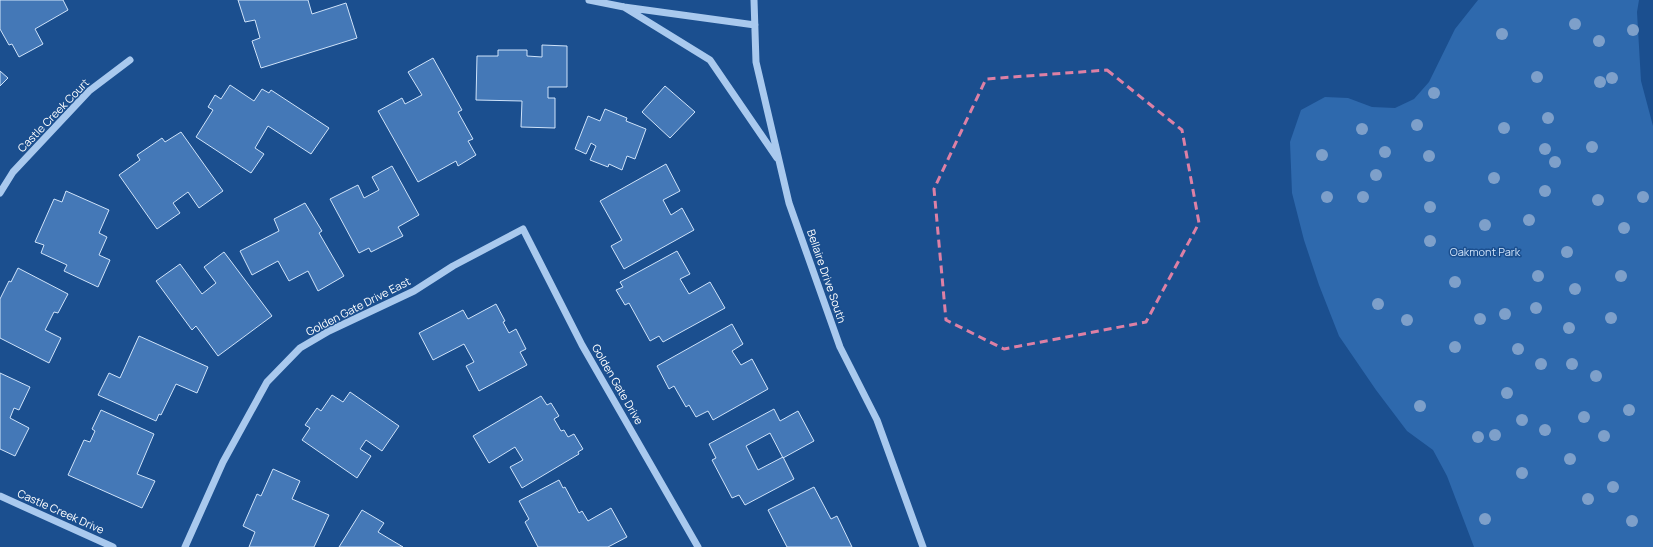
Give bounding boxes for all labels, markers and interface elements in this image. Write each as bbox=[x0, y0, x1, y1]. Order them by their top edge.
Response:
street label: Castle Creek Court bbox=[14, 75, 92, 155]
street label: Bellaire Drive South bbox=[804, 227, 850, 325]
park label: Oakmont Park bbox=[1450, 244, 1521, 259]
street label: Golden Gate Drive East bbox=[303, 273, 413, 339]
street label: Golden Gate Drive bbox=[589, 341, 647, 428]
street label: Castle Creek Drive bbox=[15, 485, 107, 537]

